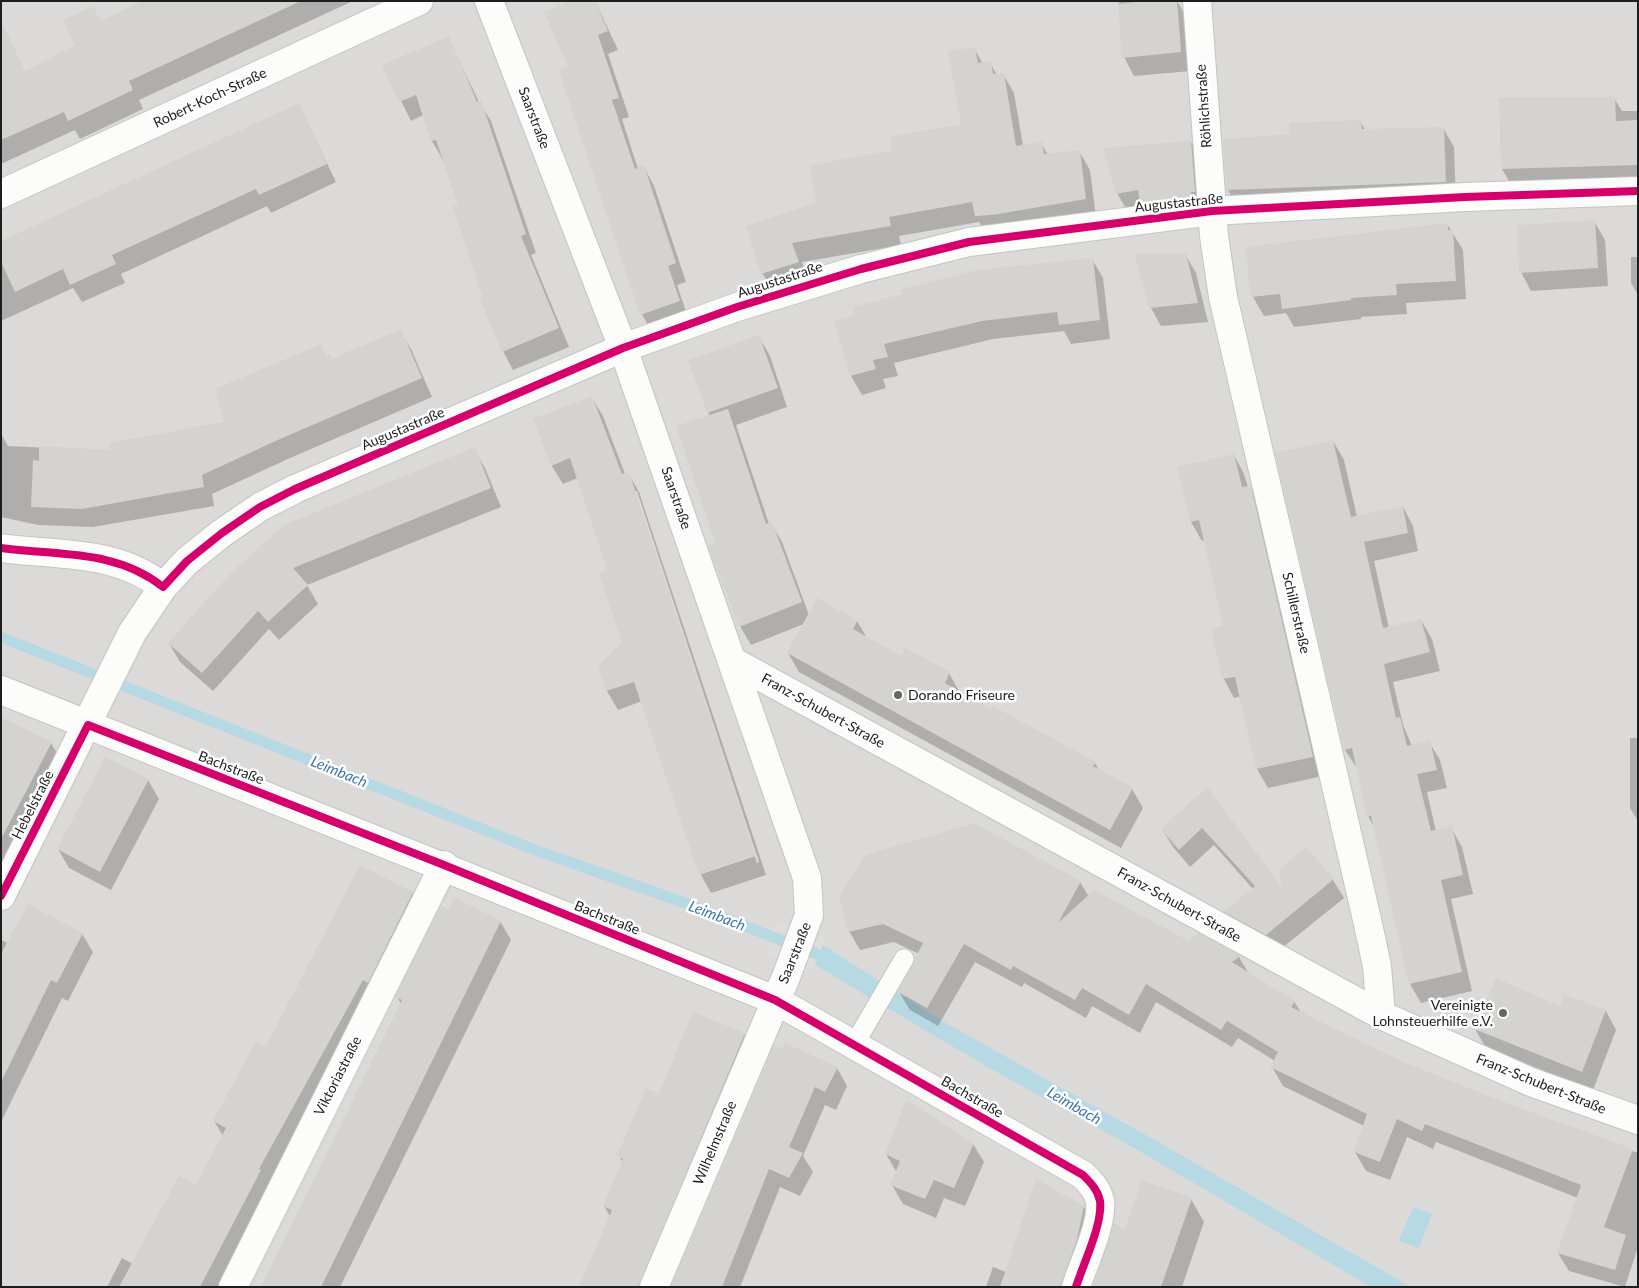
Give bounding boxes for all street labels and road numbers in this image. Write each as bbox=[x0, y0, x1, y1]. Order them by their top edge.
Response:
street label: Robert-Koch-Straße bbox=[151, 64, 269, 132]
street label: Röhlichstraße bbox=[1193, 64, 1215, 148]
street label: Saarstraße bbox=[515, 85, 553, 151]
street label: Augustastraße bbox=[1134, 190, 1224, 216]
street label: Augustastraße bbox=[735, 258, 825, 302]
street label: Augustastraße bbox=[359, 404, 447, 454]
street label: Saarstraße bbox=[657, 465, 695, 531]
street label: Schillerstraße bbox=[1278, 571, 1314, 655]
street label: Franz-Schubert-Straße bbox=[758, 670, 888, 752]
street label: Bachstraße bbox=[196, 748, 266, 788]
street label: Hebelstraße bbox=[9, 768, 57, 842]
street label: Franz-Schubert-Straße bbox=[1114, 864, 1244, 946]
street label: Bachstraße bbox=[572, 897, 642, 939]
street label: Saarstraße bbox=[775, 920, 815, 986]
street label: Viktoriastraße bbox=[311, 1034, 365, 1118]
street label: Franz-Schubert-Straße bbox=[1474, 1050, 1608, 1118]
street label: Bachstraße bbox=[938, 1072, 1006, 1122]
street label: Wilhelmstraße bbox=[690, 1098, 740, 1188]

